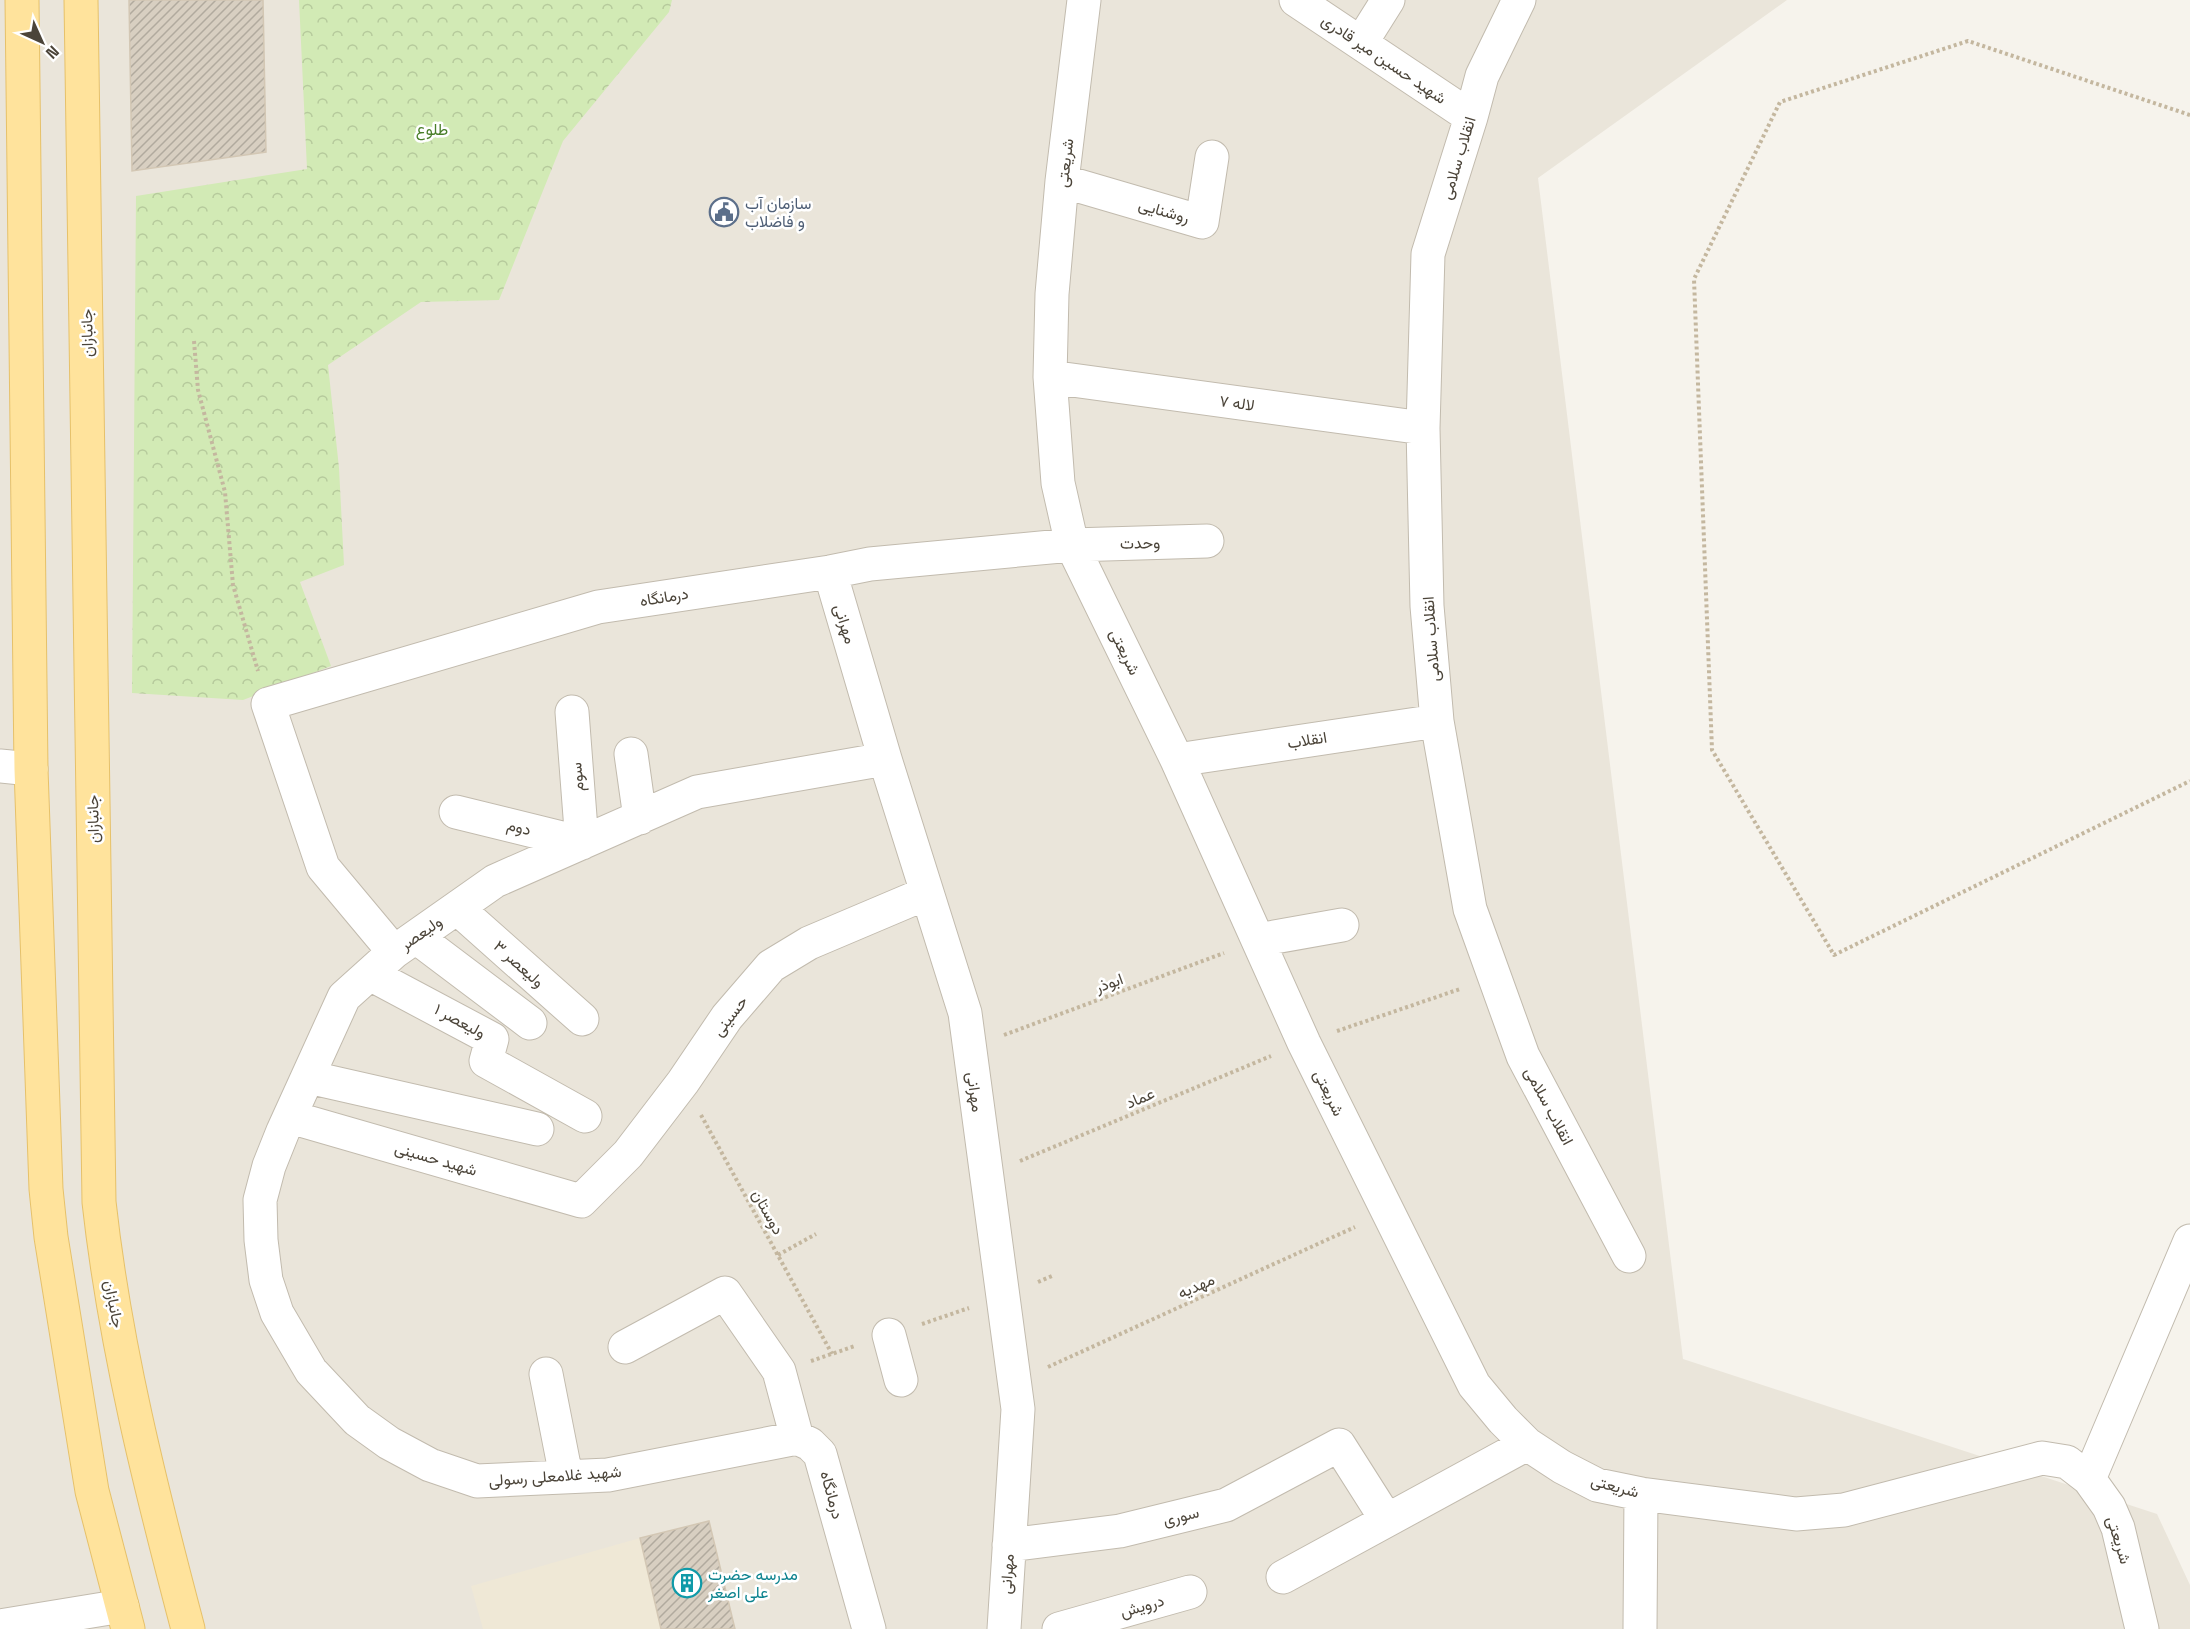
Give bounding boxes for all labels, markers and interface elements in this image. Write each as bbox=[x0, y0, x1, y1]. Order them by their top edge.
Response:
street label: شهید حسین میر قادری bbox=[1317, 9, 1451, 109]
north arrow bbox=[12, 12, 72, 72]
text: N bbox=[41, 41, 63, 63]
street label: انقلاب سلامی bbox=[1435, 114, 1481, 202]
park label: طلوع bbox=[416, 119, 448, 141]
street label: شریعتی bbox=[1052, 137, 1078, 189]
place label: سازمان آب و فاضلاب bbox=[745, 193, 811, 232]
street label: روشنایی bbox=[1136, 194, 1192, 228]
public building icon: سازمان آب و فاضلاب bbox=[708, 196, 740, 228]
street label: جانبازان bbox=[76, 308, 98, 357]
street label: لاله ۷ bbox=[1218, 390, 1256, 416]
street label: وحدت bbox=[1120, 532, 1160, 554]
street label: درمانگاه bbox=[638, 583, 690, 611]
street label: انقلاب سلامی bbox=[1418, 596, 1444, 682]
street label: مهرانی bbox=[829, 602, 861, 646]
street label: شریعتی bbox=[1105, 625, 1145, 679]
street label: انقلاب bbox=[1286, 727, 1328, 753]
street label: سوم bbox=[565, 762, 589, 792]
street label: جانبازان bbox=[82, 794, 104, 843]
street label: دوم bbox=[505, 814, 533, 840]
street label: ولیعصر bbox=[395, 911, 446, 956]
street label: ولیعصر ۳ bbox=[489, 936, 549, 992]
street label: ابوذر bbox=[1091, 968, 1126, 998]
street label: حسینی bbox=[708, 991, 753, 1041]
street label: ولیعصر ۱ bbox=[431, 999, 489, 1043]
street label: انقلاب سلامی bbox=[1520, 1063, 1578, 1149]
street label: شریعتی bbox=[1309, 1066, 1349, 1120]
street label: مهرانی bbox=[962, 1071, 988, 1113]
street label: عماد bbox=[1122, 1083, 1158, 1113]
street label: شهید حسینی bbox=[392, 1137, 480, 1181]
street label: دوستان bbox=[747, 1186, 789, 1238]
street label: مهدیه bbox=[1174, 1269, 1218, 1303]
street label: جانبازان bbox=[99, 1278, 129, 1330]
street label: شهید غلامعلی رسولی bbox=[488, 1461, 622, 1491]
street label: درمانگاه bbox=[816, 1469, 848, 1521]
street label: شریعتی bbox=[1589, 1470, 1641, 1502]
street label: سوری bbox=[1161, 1501, 1201, 1531]
street label: شریعتی bbox=[2102, 1513, 2136, 1567]
street label: مهرانی bbox=[995, 1553, 1019, 1595]
place label: مدرسه حضرت علی اصغر bbox=[707, 1564, 798, 1603]
building icon: مدرسه حضرت علی اصغر bbox=[671, 1567, 703, 1599]
street label: درویش bbox=[1118, 1590, 1166, 1622]

